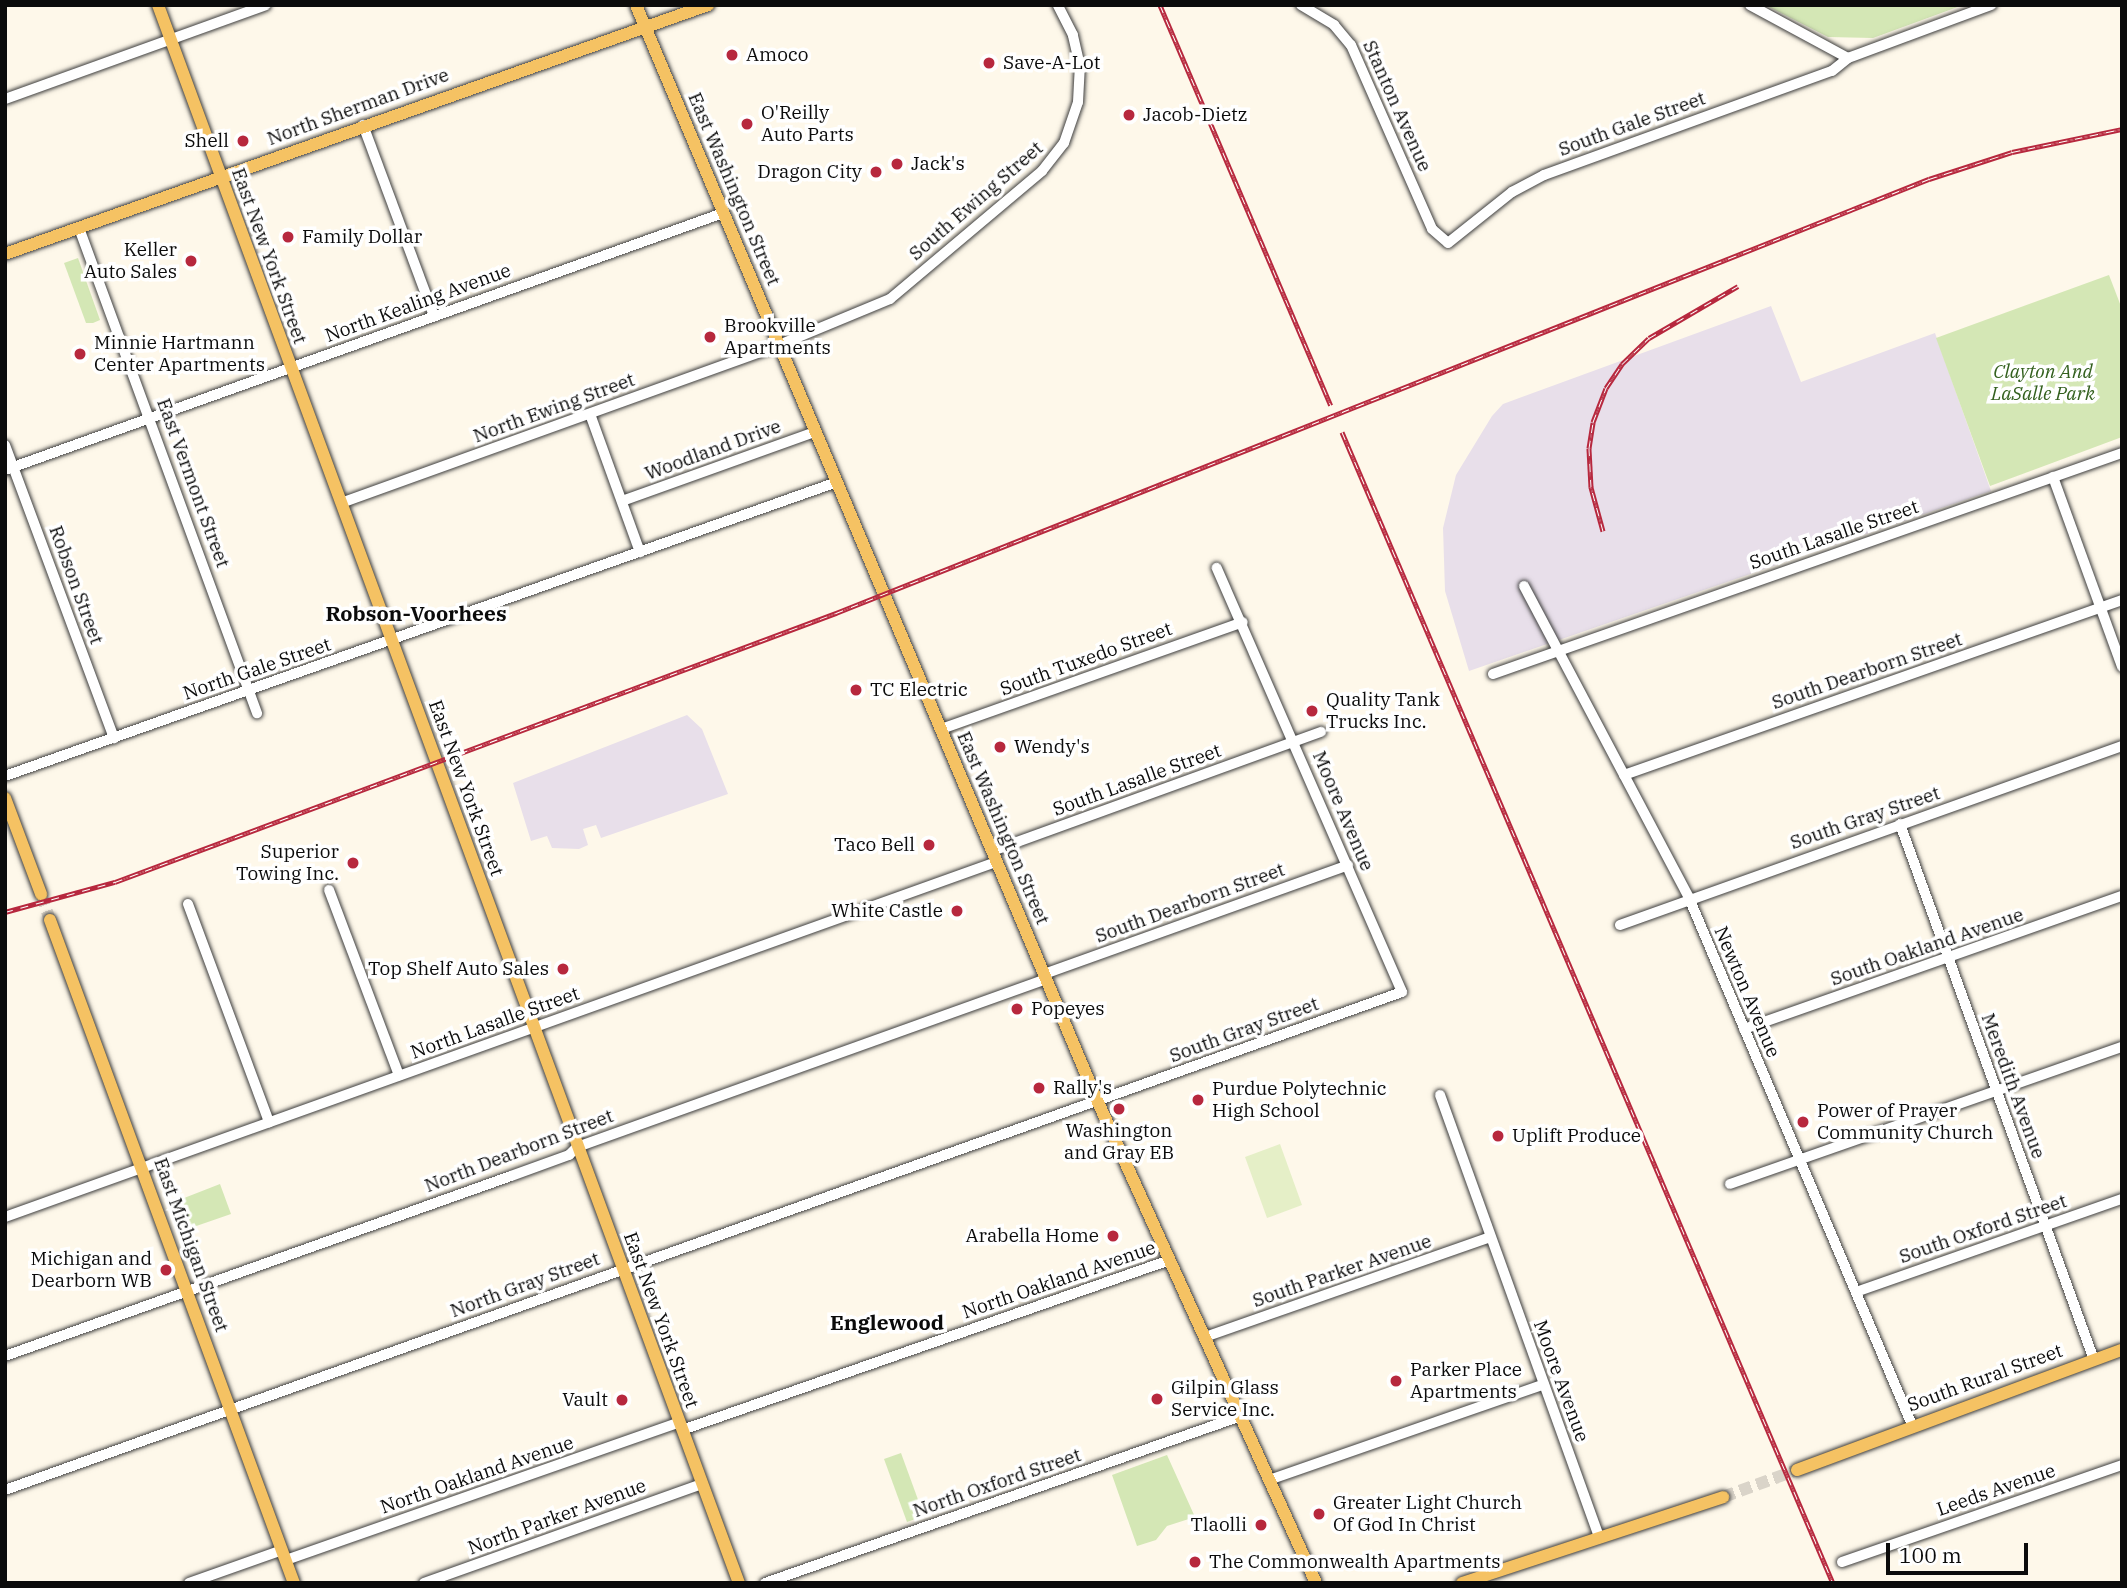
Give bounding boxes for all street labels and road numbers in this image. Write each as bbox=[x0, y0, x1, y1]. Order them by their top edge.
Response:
street label: Stanton Avenue bbox=[1358, 37, 1436, 175]
street label: North Sherman Drive bbox=[264, 64, 452, 150]
street label: South Gale Street bbox=[1555, 87, 1709, 161]
street label: East Washington Street bbox=[683, 89, 785, 289]
street label: South Ewing Street bbox=[904, 137, 1048, 265]
street label: East New York Street bbox=[227, 165, 311, 347]
street label: North Kealing Avenue bbox=[322, 259, 514, 347]
street label: North Ewing Street bbox=[470, 368, 638, 448]
street label: East Vermont Street bbox=[152, 395, 234, 571]
street label: Woodland Drive bbox=[642, 415, 784, 485]
street label: South Lasalle Street bbox=[1746, 495, 1922, 575]
street label: Robson Street bbox=[44, 523, 108, 647]
street label: South Tuxedo Street bbox=[997, 617, 1175, 701]
street label: South Dearborn Street bbox=[1769, 628, 1965, 714]
street label: North Gale Street bbox=[180, 633, 334, 705]
street label: East New York Street bbox=[424, 697, 508, 879]
street label: East Washington Street bbox=[952, 728, 1054, 928]
street label: South Lasalle Street bbox=[1050, 739, 1224, 821]
street label: Moore Avenue bbox=[1308, 748, 1378, 874]
street label: South Gray Street bbox=[1787, 782, 1943, 854]
street label: South Dearborn Street bbox=[1092, 858, 1288, 948]
street label: South Oakland Avenue bbox=[1827, 903, 2027, 991]
street label: Newton Avenue bbox=[1709, 923, 1785, 1061]
street label: North Lasalle Street bbox=[408, 982, 582, 1064]
street label: South Gray Street bbox=[1166, 992, 1322, 1068]
street label: Meredith Avenue bbox=[1976, 1010, 2050, 1162]
street label: North Dearborn Street bbox=[421, 1104, 617, 1198]
street label: East Michigan Street bbox=[149, 1155, 233, 1335]
street label: South Oxford Street bbox=[1896, 1190, 2070, 1268]
street label: East New York Street bbox=[619, 1229, 703, 1411]
street label: South Parker Avenue bbox=[1250, 1230, 1434, 1312]
street label: North Oakland Avenue bbox=[959, 1236, 1159, 1324]
street label: North Gray Street bbox=[447, 1247, 603, 1323]
street label: Moore Avenue bbox=[1528, 1317, 1594, 1445]
street label: South Rural Street bbox=[1904, 1339, 2066, 1417]
street label: North Oakland Avenue bbox=[377, 1431, 577, 1519]
street label: North Oxford Street bbox=[910, 1444, 1084, 1522]
street label: Leeds Avenue bbox=[1934, 1459, 2058, 1521]
street label: North Parker Avenue bbox=[465, 1474, 649, 1560]

